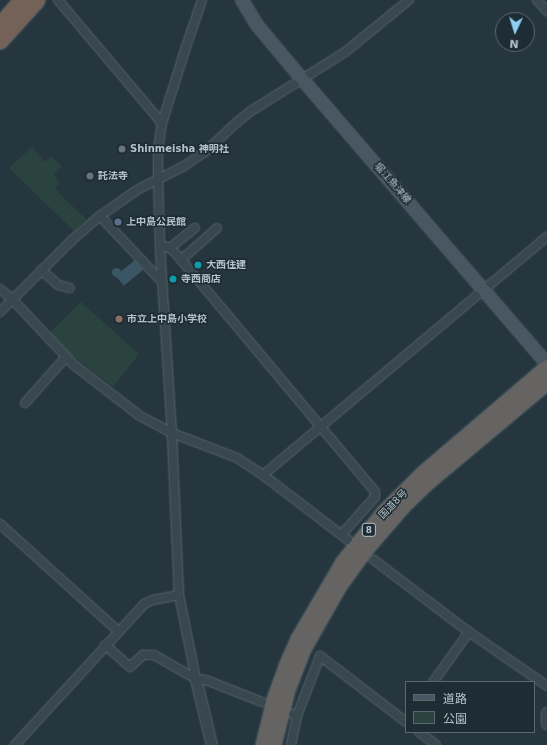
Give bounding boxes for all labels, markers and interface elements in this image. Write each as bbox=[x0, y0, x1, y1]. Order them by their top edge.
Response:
north arrow bbox=[495, 12, 535, 52]
text: N bbox=[509, 37, 519, 50]
place label: Shinmeisha 神明社 bbox=[130, 143, 229, 155]
marker: Shinmeisha 神明社 bbox=[117, 144, 127, 154]
street label: 堀江魚津線 bbox=[372, 160, 414, 206]
place label: 託法寺 bbox=[98, 170, 128, 182]
marker: 託法寺 bbox=[85, 171, 95, 181]
place label: 上中島公民館 bbox=[126, 216, 186, 228]
marker: 上中島公民館 bbox=[113, 217, 123, 227]
place label: 大西住建 bbox=[206, 259, 246, 271]
marker: 大西住建 bbox=[193, 260, 203, 270]
place label: 寺西商店 bbox=[181, 273, 221, 285]
marker: 寺西商店 bbox=[168, 274, 178, 284]
place label: 市立上中島小学校 bbox=[127, 313, 207, 325]
marker: 市立上中島小学校 bbox=[114, 314, 124, 324]
street label: 国道8号 bbox=[376, 487, 410, 521]
road number: 8 bbox=[361, 523, 377, 537]
legend bbox=[405, 681, 535, 733]
text: 道路 bbox=[443, 692, 467, 706]
text: 公園 bbox=[443, 712, 467, 726]

